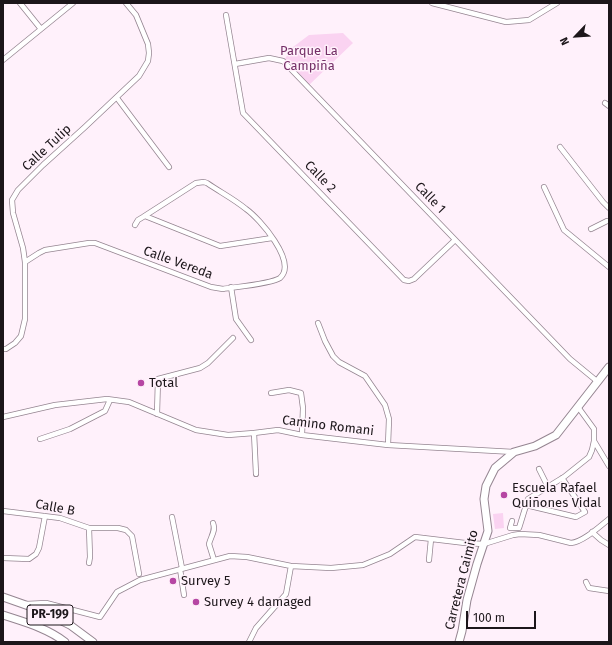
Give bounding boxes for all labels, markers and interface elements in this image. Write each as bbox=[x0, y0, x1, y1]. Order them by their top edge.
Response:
north arrow bbox=[556, 16, 596, 56]
text: N bbox=[557, 35, 572, 47]
park label: Parque La Campiña bbox=[280, 43, 338, 74]
street label: Calle Tulip bbox=[19, 121, 75, 175]
street label: Calle 2 bbox=[301, 158, 339, 196]
street label: Calle 1 bbox=[411, 179, 449, 217]
street label: Calle Vereda bbox=[141, 243, 215, 283]
place label: Total bbox=[149, 375, 178, 391]
marker: Total bbox=[136, 378, 146, 388]
street label: Camino Romani bbox=[281, 413, 375, 439]
place label: Escuela Rafael Quiñones Vidal bbox=[512, 480, 601, 511]
marker: Escuela Rafael Quiñones Vidal bbox=[499, 490, 509, 500]
street label: Calle B bbox=[34, 497, 76, 519]
street label: Carretera Caimito bbox=[442, 528, 482, 632]
place label: Survey 5 bbox=[181, 573, 230, 589]
marker: Survey 5 bbox=[168, 576, 178, 586]
place label: Survey 4 damaged bbox=[204, 594, 312, 610]
marker: Survey 4 damaged bbox=[191, 597, 201, 607]
scale bar bbox=[468, 603, 538, 629]
road number: PR-199 bbox=[27, 605, 73, 625]
text: 100 m bbox=[473, 611, 505, 625]

